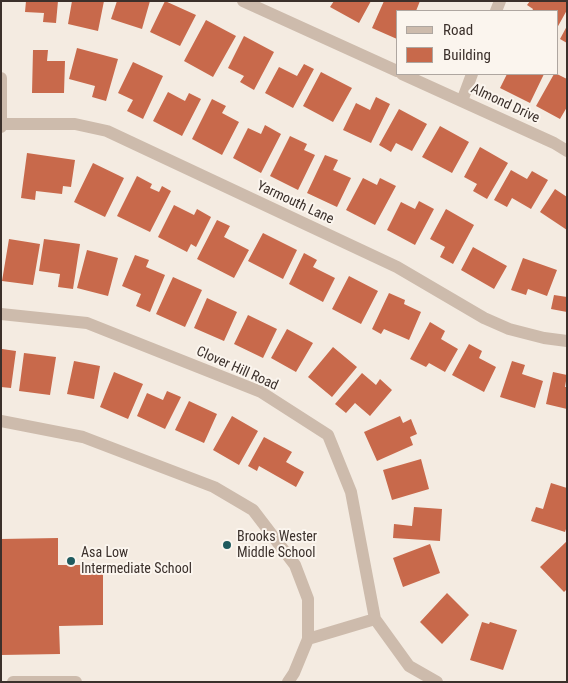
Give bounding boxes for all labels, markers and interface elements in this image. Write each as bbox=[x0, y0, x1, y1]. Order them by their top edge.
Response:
legend bbox=[396, 10, 558, 75]
text: Road bbox=[443, 21, 473, 39]
text: Building bbox=[443, 46, 491, 64]
street label: Almond Drive bbox=[468, 81, 542, 127]
street label: Yarmouth Lane bbox=[254, 178, 336, 228]
street label: Clover Hill Road bbox=[194, 343, 280, 395]
place label: Brooks Wester Middle School bbox=[237, 529, 317, 562]
marker: Brooks Wester Middle School bbox=[221, 539, 233, 551]
place label: Asa Low Intermediate School bbox=[81, 545, 192, 578]
marker: Asa Low Intermediate School bbox=[65, 555, 77, 567]

